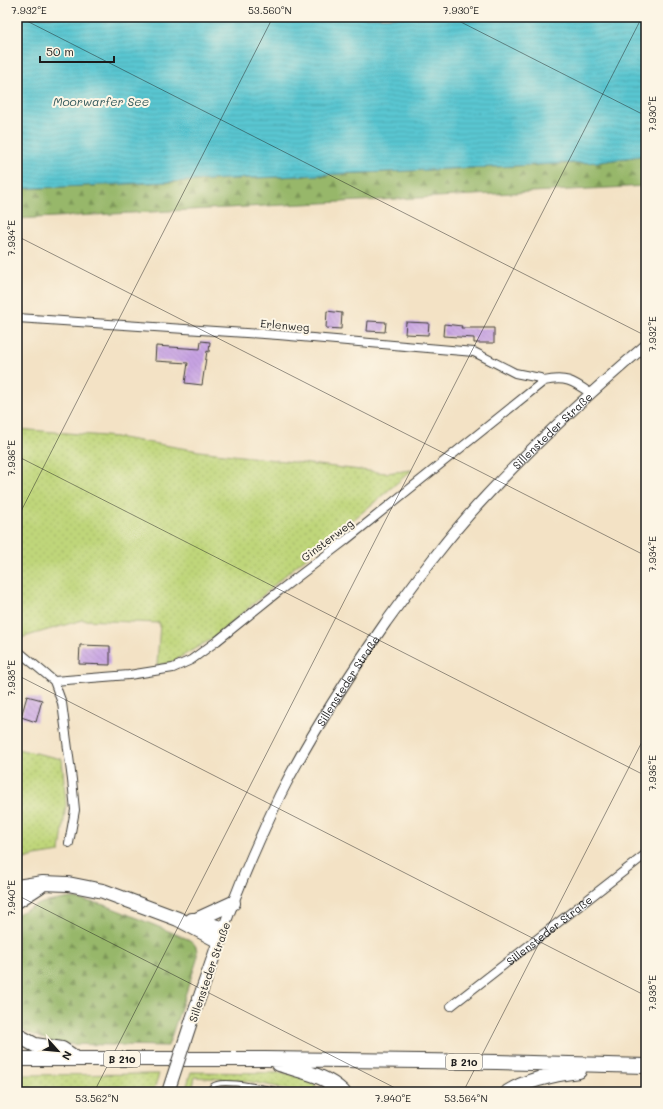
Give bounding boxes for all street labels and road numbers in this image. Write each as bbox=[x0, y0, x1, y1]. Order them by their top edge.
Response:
street label: Erlenweg bbox=[260, 315, 310, 335]
street label: Sillensteder Straße bbox=[509, 388, 595, 472]
street label: Ginsterweg bbox=[298, 515, 356, 565]
street label: Sillensteder Straße bbox=[313, 632, 382, 729]
street label: Sillensteder Straße bbox=[503, 891, 595, 968]
street label: Sillensteder Straße bbox=[185, 920, 233, 1024]
road number: B 210 bbox=[104, 1051, 140, 1067]
road number: B 210 bbox=[446, 1054, 482, 1070]

